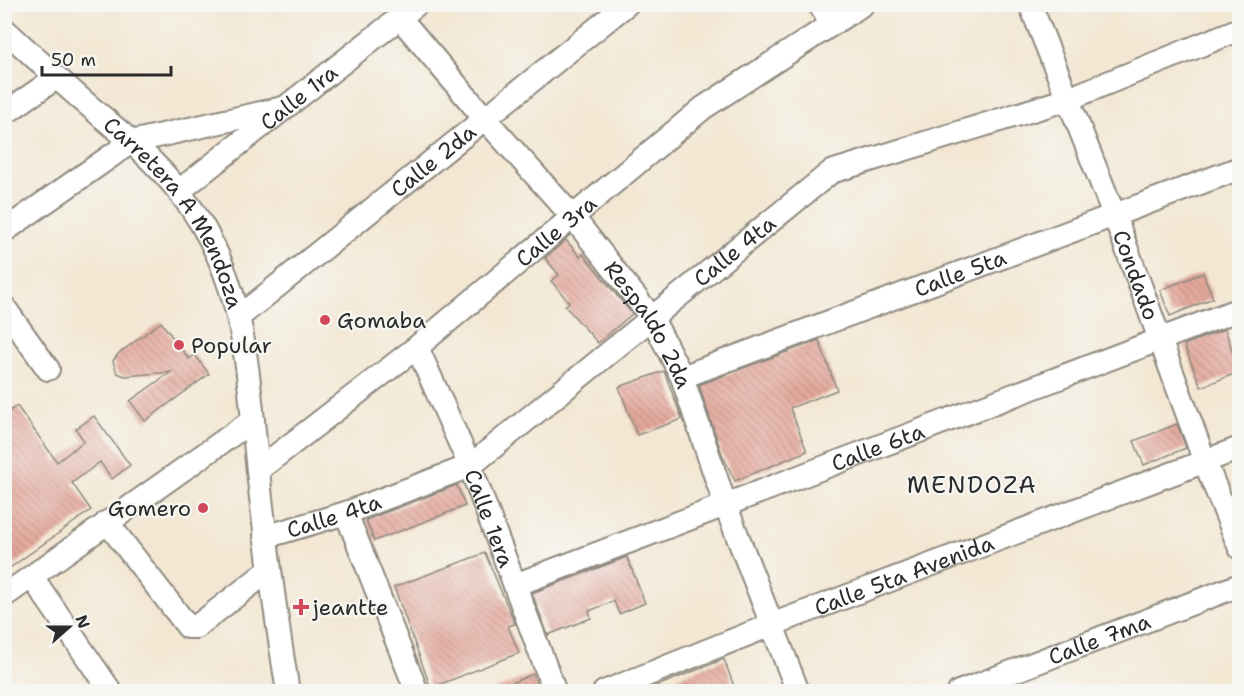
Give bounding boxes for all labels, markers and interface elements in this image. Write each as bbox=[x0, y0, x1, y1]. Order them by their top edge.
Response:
scale bar bbox=[42, 39, 171, 77]
text: 50 m bbox=[51, 48, 96, 72]
street label: Calle 1ra bbox=[254, 57, 344, 137]
street label: Carretera A Mendoza bbox=[98, 110, 250, 312]
street label: Calle 2da bbox=[384, 117, 482, 204]
street label: Calle 3ra bbox=[509, 188, 603, 273]
street label: Calle 4ta bbox=[687, 208, 782, 293]
street label: Condado bbox=[1106, 226, 1166, 324]
street label: Calle 5ta bbox=[910, 242, 1010, 303]
street label: Respaldo 2da bbox=[598, 255, 699, 392]
place label: Gomaba bbox=[337, 306, 426, 335]
marker: Gomaba bbox=[318, 313, 332, 327]
place label: Popular bbox=[191, 331, 272, 360]
marker: Popular bbox=[172, 338, 186, 352]
street label: Calle 6ta bbox=[827, 416, 929, 478]
street label: Calle 1era bbox=[458, 465, 521, 572]
district label: MENDOZA bbox=[907, 469, 1037, 501]
street label: Calle 4ta bbox=[283, 486, 385, 544]
place label: Gomero bbox=[108, 494, 191, 523]
marker: Gomero bbox=[196, 501, 210, 515]
street label: Calle 5ta Avenida bbox=[810, 528, 998, 622]
place label: jeantte bbox=[312, 593, 389, 622]
north arrow bbox=[39, 597, 99, 657]
marker: jeantte bbox=[294, 600, 308, 614]
street label: Calle 7ma bbox=[1044, 606, 1155, 671]
text: N bbox=[70, 612, 95, 631]

